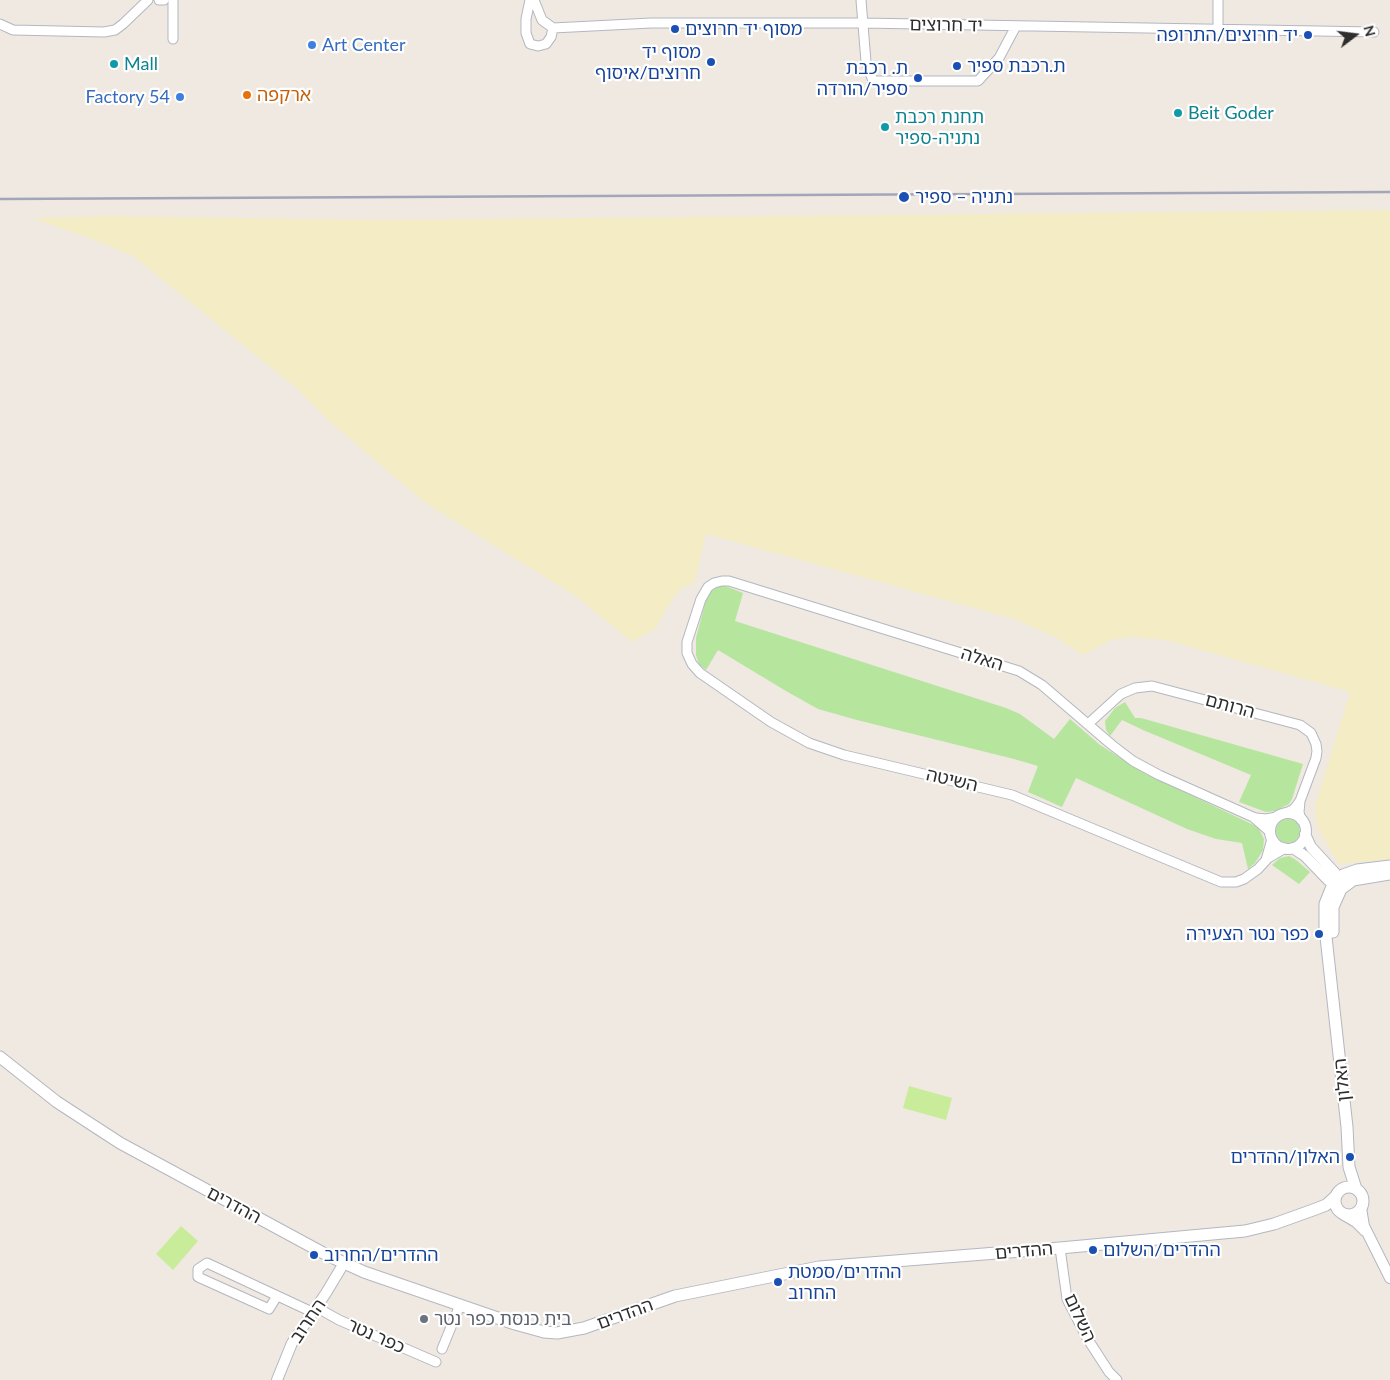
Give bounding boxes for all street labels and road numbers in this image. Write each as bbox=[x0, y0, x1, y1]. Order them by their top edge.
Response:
street label: יד חרוצים bbox=[909, 14, 983, 36]
street label: האלה bbox=[958, 642, 1006, 676]
street label: הרותם bbox=[1203, 689, 1257, 723]
street label: השיטה bbox=[924, 764, 980, 796]
street label: האלון bbox=[1329, 1057, 1355, 1103]
street label: ההדרים bbox=[203, 1182, 265, 1228]
street label: ההדרים bbox=[994, 1238, 1054, 1264]
street label: השלום bbox=[1059, 1290, 1101, 1346]
street label: ההדרים bbox=[594, 1294, 656, 1334]
street label: החרוב bbox=[286, 1295, 330, 1347]
street label: כפר נטר bbox=[344, 1314, 408, 1358]

